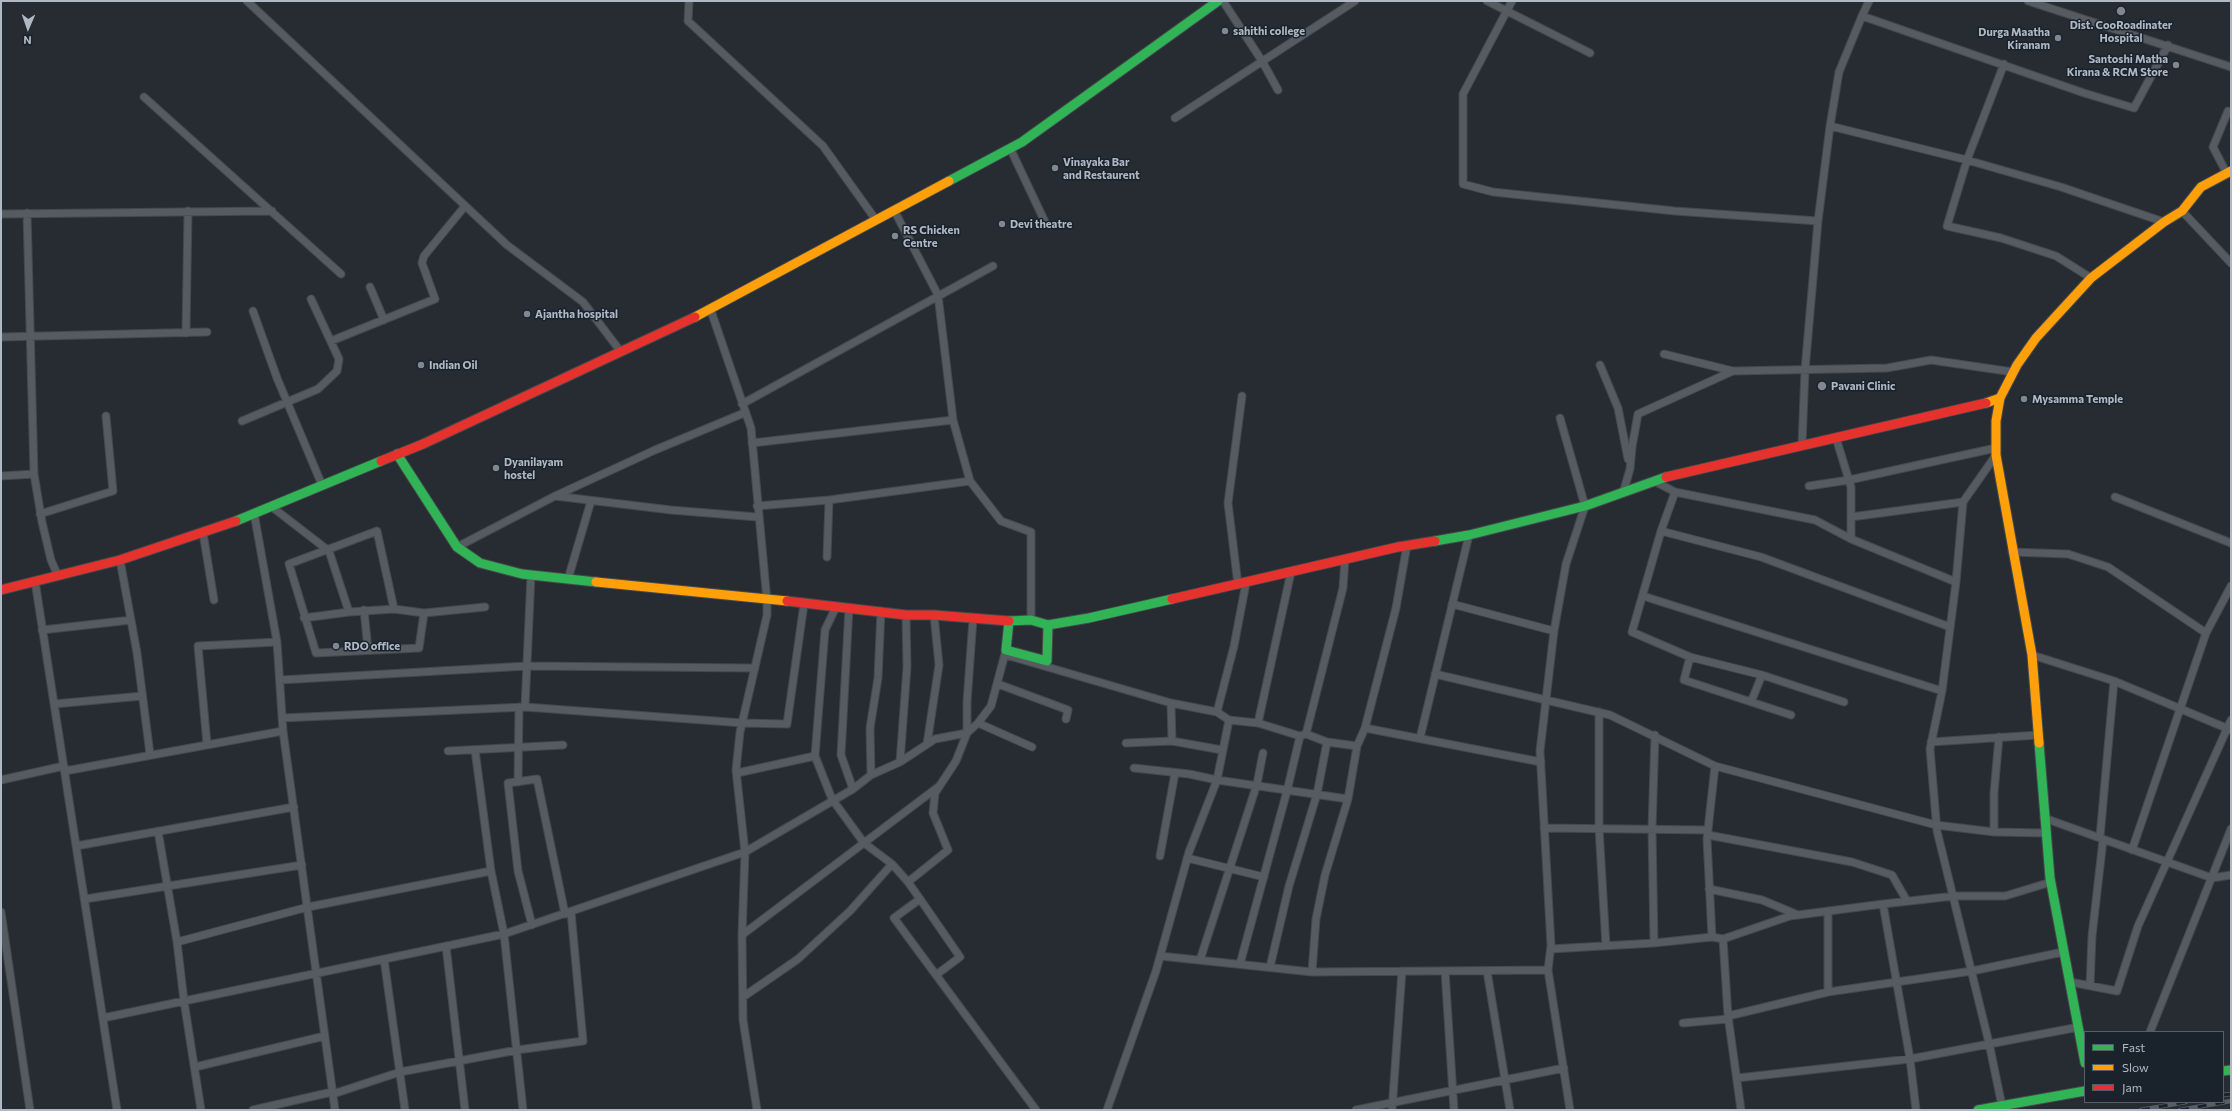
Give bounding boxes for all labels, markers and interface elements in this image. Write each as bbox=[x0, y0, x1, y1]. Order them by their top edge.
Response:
marker: Dist. CooRoadinater Hospital bbox=[2115, 5, 2127, 17]
north arrow bbox=[8, 8, 48, 48]
place label: Dist. CooRoadinater Hospital bbox=[2070, 18, 2172, 44]
place label: sahithi college bbox=[1233, 24, 1305, 38]
place label: Durga Maatha Kiranam bbox=[1978, 25, 2050, 51]
marker: sahithi college bbox=[1220, 26, 1230, 36]
marker: Durga Maatha Kiranam bbox=[2053, 33, 2063, 43]
text: N bbox=[23, 34, 32, 47]
place label: Santoshi Matha Kirana & RCM Store bbox=[2067, 52, 2168, 78]
marker: Santoshi Matha Kirana & RCM Store bbox=[2171, 60, 2181, 70]
place label: Vinayaka Bar and Restaurent bbox=[1063, 155, 1140, 181]
marker: Vinayaka Bar and Restaurent bbox=[1050, 163, 1060, 173]
place label: Devi theatre bbox=[1010, 217, 1072, 231]
marker: Devi theatre bbox=[997, 219, 1007, 229]
place label: RS Chicken Centre bbox=[903, 223, 960, 249]
marker: RS Chicken Centre bbox=[890, 231, 900, 241]
place label: Ajantha hospital bbox=[535, 307, 618, 321]
marker: Ajantha hospital bbox=[522, 309, 532, 319]
place label: Indian Oil bbox=[429, 358, 478, 372]
marker: Indian Oil bbox=[416, 360, 426, 370]
place label: Pavani Clinic bbox=[1831, 379, 1895, 393]
marker: Pavani Clinic bbox=[1816, 380, 1828, 392]
place label: Mysamma Temple bbox=[2032, 392, 2123, 406]
marker: Mysamma Temple bbox=[2019, 394, 2029, 404]
place label: Dyanilayam hostel bbox=[504, 455, 563, 481]
marker: Dyanilayam hostel bbox=[491, 463, 501, 473]
place label: RDO office bbox=[344, 639, 400, 653]
marker: RDO office bbox=[331, 641, 341, 651]
legend bbox=[2084, 1031, 2224, 1103]
text: Fast bbox=[2122, 1040, 2145, 1054]
text: Slow bbox=[2122, 1060, 2149, 1074]
text: Jam bbox=[2122, 1080, 2142, 1094]

